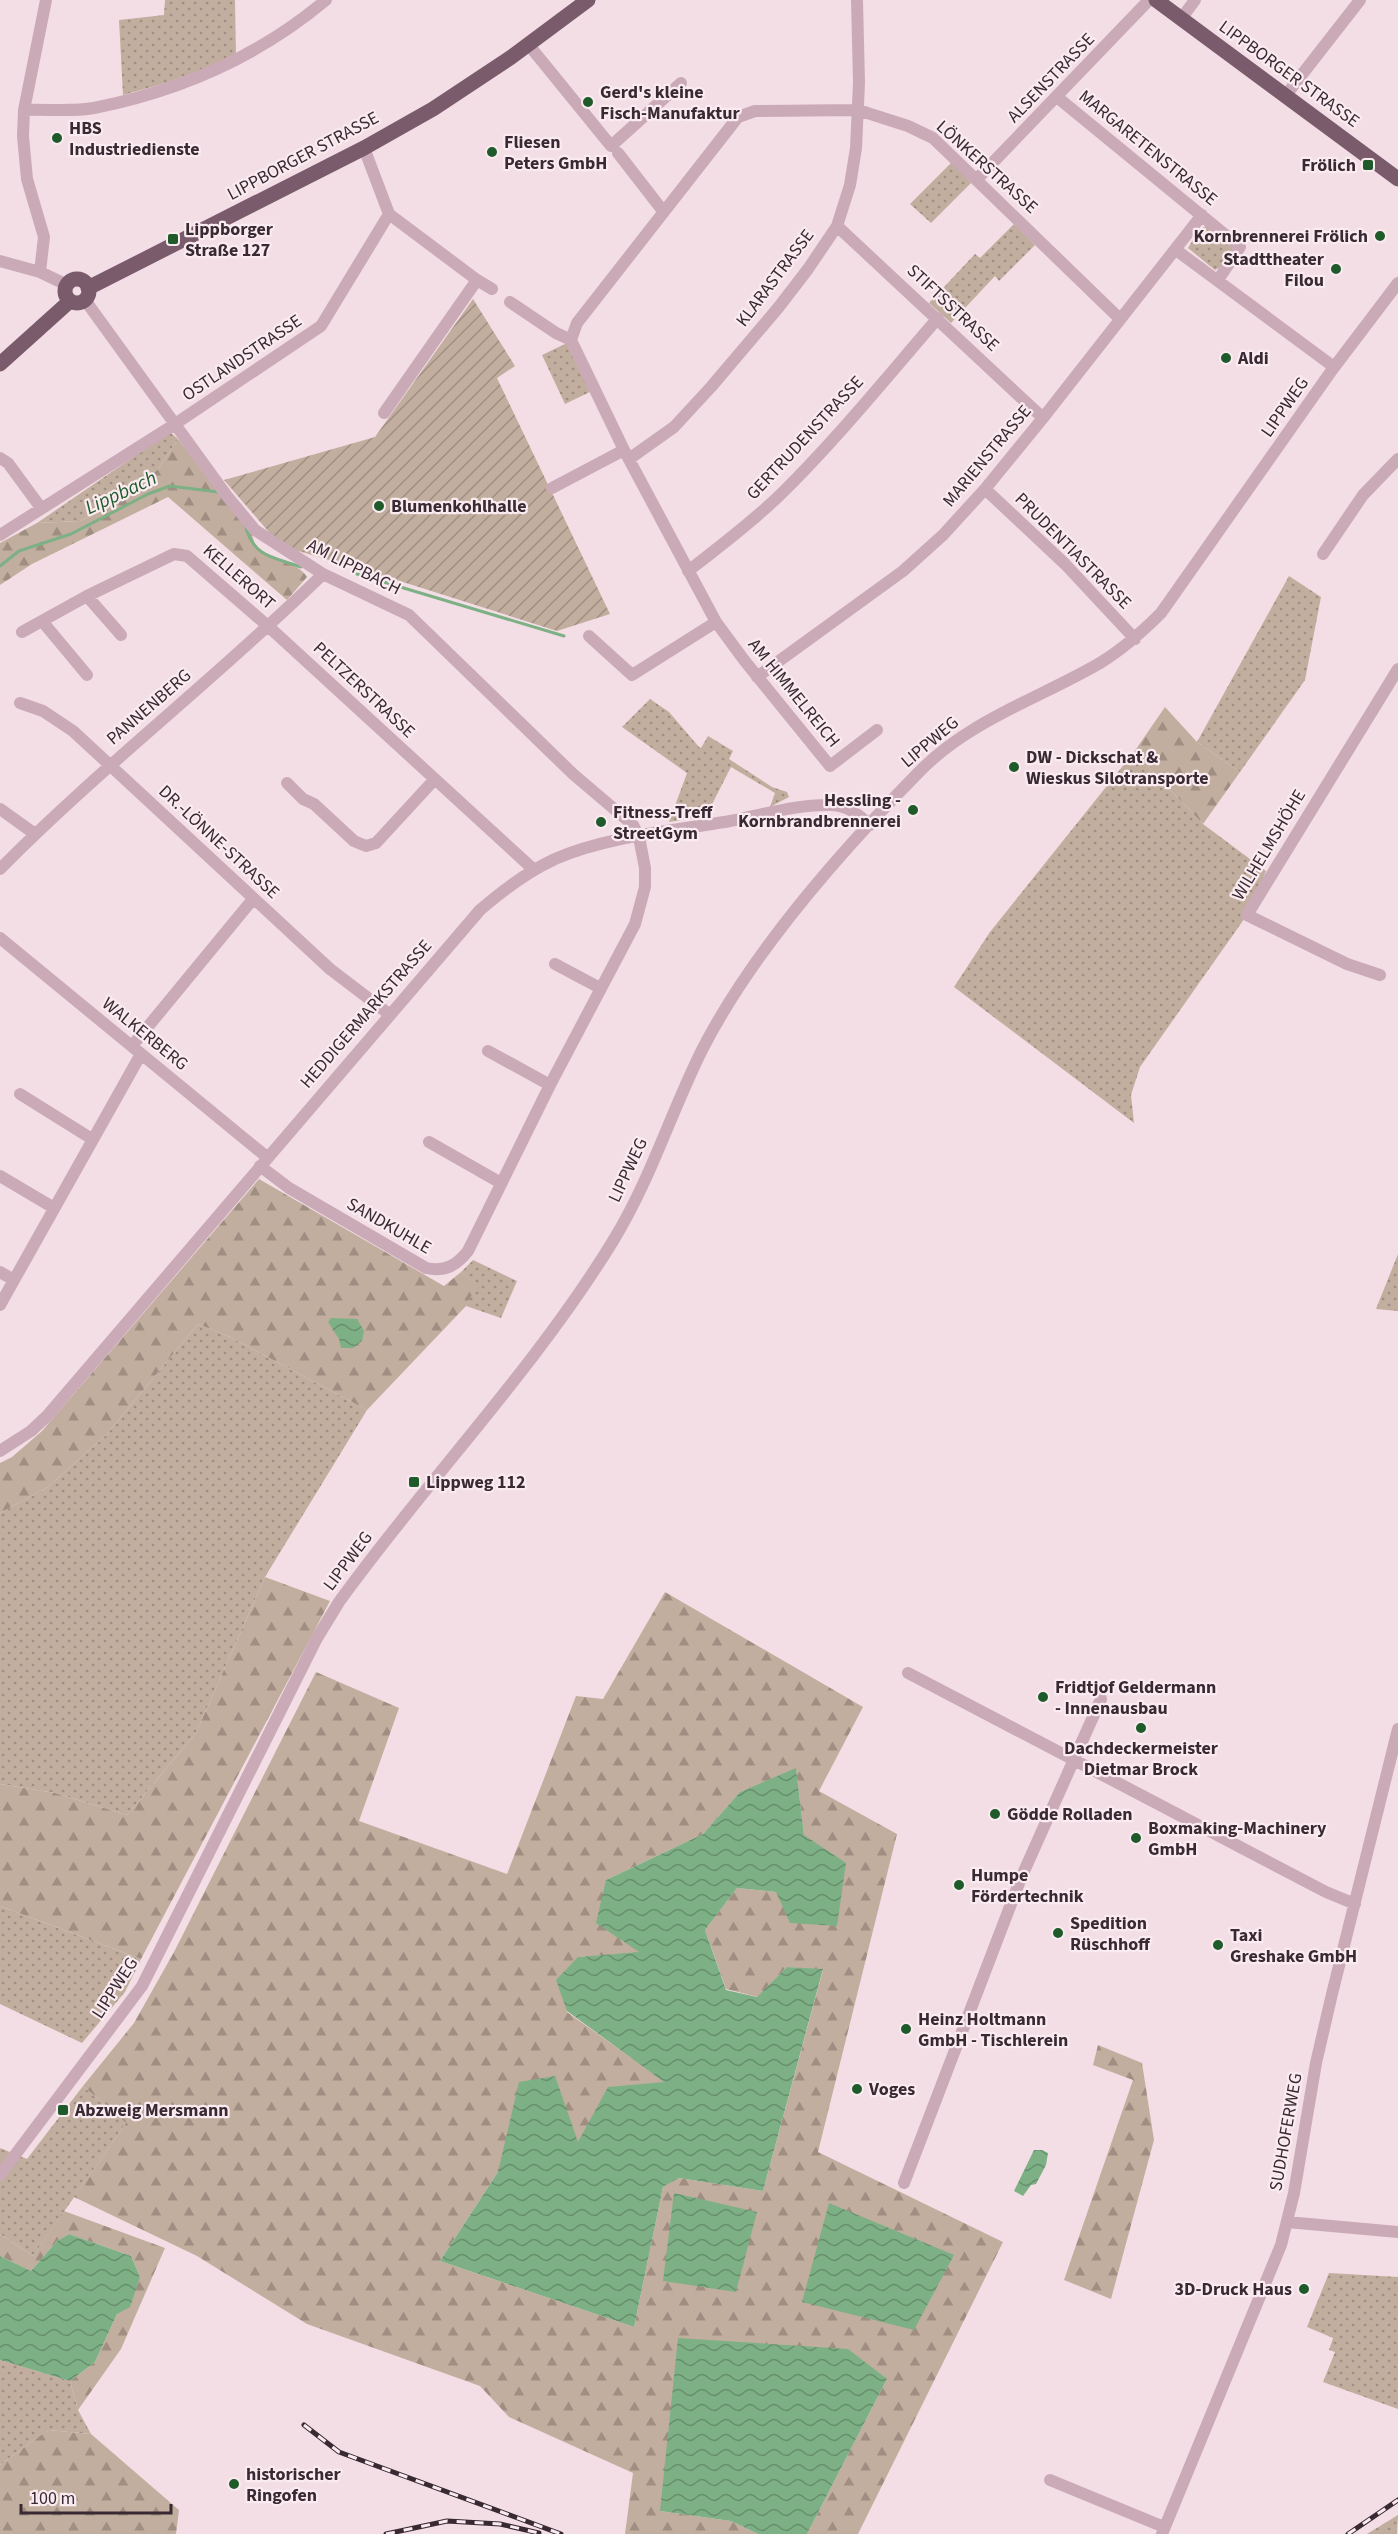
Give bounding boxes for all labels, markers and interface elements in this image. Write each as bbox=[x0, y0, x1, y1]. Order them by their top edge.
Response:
street label: LIPPBORGER STRASSE bbox=[1214, 14, 1364, 134]
street label: ALSENSTRASSE bbox=[1002, 28, 1100, 128]
place label: Gerd's kleine Fisch-Manufaktur bbox=[600, 80, 740, 126]
street label: MARGARETENSTRASSE bbox=[1073, 84, 1223, 212]
marker: Gerd's kleine Fisch-Manufaktur bbox=[581, 95, 595, 109]
street label: LIPPBORGER STRASSE bbox=[223, 105, 383, 207]
street label: LÖNKERSTRASSE bbox=[931, 115, 1043, 219]
place label: HBS Industriedienste bbox=[69, 116, 200, 162]
place label: Fliesen Peters GmbH bbox=[504, 130, 607, 176]
marker: HBS Industriedienste bbox=[50, 131, 64, 145]
marker: Fliesen Peters GmbH bbox=[485, 145, 499, 159]
place label: Frölich bbox=[1301, 153, 1356, 178]
marker: Frölich bbox=[1361, 158, 1375, 172]
place label: Lippborger Straße 127 bbox=[185, 217, 274, 263]
street label: KLARASTRASSE bbox=[730, 224, 820, 332]
place label: Kornbrennerei Frölich bbox=[1194, 224, 1368, 249]
marker: Kornbrennerei Frölich bbox=[1373, 229, 1387, 243]
marker: Lippborger Straße 127 bbox=[166, 232, 180, 246]
place label: Stadttheater Filou bbox=[1223, 247, 1325, 293]
street label: STIFTSSTRASSE bbox=[901, 259, 1005, 357]
marker: Stadttheater Filou bbox=[1329, 262, 1343, 276]
street label: OSTLANDSTRASSE bbox=[177, 309, 307, 407]
place label: Aldi bbox=[1237, 346, 1269, 371]
marker: Aldi bbox=[1219, 351, 1233, 365]
street label: GERTRUDENSTRASSE bbox=[741, 370, 869, 506]
street label: LIPPWEG bbox=[1255, 372, 1315, 442]
street label: MARIENSTRASSE bbox=[937, 400, 1037, 512]
water label: Lippbach bbox=[81, 464, 161, 522]
street label: PRUDENTIASTRASSE bbox=[1009, 487, 1137, 615]
place label: Blumenkohlhalle bbox=[391, 494, 526, 519]
marker: Blumenkohlhalle bbox=[372, 499, 386, 513]
street label: AM LIPPBACH bbox=[303, 533, 405, 601]
street label: KELLERORT bbox=[197, 538, 281, 616]
street label: AM HIMMELREICH bbox=[742, 633, 846, 753]
street label: PELTZERSTRASSE bbox=[307, 636, 421, 744]
street label: PANNENBERG bbox=[101, 663, 197, 751]
street label: LIPPWEG bbox=[896, 710, 964, 774]
place label: DW - Dickschat & Wieskus Silotransporte bbox=[1026, 745, 1209, 791]
marker: DW - Dickschat & Wieskus Silotransporte bbox=[1007, 760, 1021, 774]
street label: DR.-LÖNNE-STRASSE bbox=[153, 779, 285, 905]
street label: WILHELMSHÖHE bbox=[1226, 785, 1312, 905]
place label: Hessling - Kornbrandbrennerei bbox=[738, 788, 901, 834]
place label: Fitness-Treff StreetGym bbox=[613, 800, 713, 846]
marker: Hessling - Kornbrandbrennerei bbox=[906, 803, 920, 817]
marker: Fitness-Treff StreetGym bbox=[594, 815, 608, 829]
street label: HEDDIGERMARKSTRASSE bbox=[294, 934, 438, 1094]
street label: WALKERBERG bbox=[97, 991, 193, 1077]
street label: LIPPWEG bbox=[602, 1134, 654, 1206]
street label: SANDKUHLE bbox=[342, 1192, 436, 1260]
place label: Lippweg 112 bbox=[426, 1470, 525, 1495]
marker: Lippweg 112 bbox=[407, 1475, 421, 1489]
street label: LIPPWEG bbox=[317, 1526, 379, 1596]
place label: Fridtjof Geldermann - Innenausbau bbox=[1055, 1675, 1216, 1721]
marker: Fridtjof Geldermann - Innenausbau bbox=[1036, 1690, 1050, 1704]
marker: Dachdeckermeister Dietmar Brock bbox=[1134, 1721, 1148, 1735]
place label: Dachdeckermeister Dietmar Brock bbox=[1064, 1736, 1219, 1782]
place label: Gödde Rolladen bbox=[1007, 1802, 1133, 1827]
marker: Gödde Rolladen bbox=[988, 1807, 1002, 1821]
place label: Boxmaking-Machinery GmbH bbox=[1148, 1816, 1327, 1862]
marker: Boxmaking-Machinery GmbH bbox=[1129, 1831, 1143, 1845]
place label: Humpe Fördertechnik bbox=[971, 1863, 1084, 1909]
marker: Humpe Fördertechnik bbox=[952, 1878, 966, 1892]
place label: Spedition Rüschhoff bbox=[1070, 1911, 1151, 1957]
place label: Taxi Greshake GmbH bbox=[1230, 1923, 1357, 1969]
marker: Spedition Rüschhoff bbox=[1051, 1926, 1065, 1940]
marker: Taxi Greshake GmbH bbox=[1211, 1938, 1225, 1952]
street label: LIPPWEG bbox=[86, 1952, 144, 2024]
place label: Heinz Holtmann GmbH - Tischlerein bbox=[918, 2007, 1068, 2053]
marker: Heinz Holtmann GmbH - Tischlerein bbox=[899, 2022, 913, 2036]
street label: SUDHOFERWEG bbox=[1263, 2071, 1309, 2193]
place label: Voges bbox=[868, 2077, 915, 2102]
marker: Voges bbox=[850, 2082, 864, 2096]
place label: Abzweig Mersmann bbox=[74, 2098, 229, 2123]
marker: Abzweig Mersmann bbox=[56, 2103, 70, 2117]
place label: 3D-Druck Haus bbox=[1175, 2277, 1292, 2302]
marker: 3D-Druck Haus bbox=[1297, 2282, 1311, 2296]
place label: historischer Ringofen bbox=[246, 2462, 342, 2508]
scale bar bbox=[21, 2477, 171, 2515]
marker: historischer Ringofen bbox=[227, 2477, 241, 2491]
text: 100 m bbox=[30, 2486, 75, 2511]

